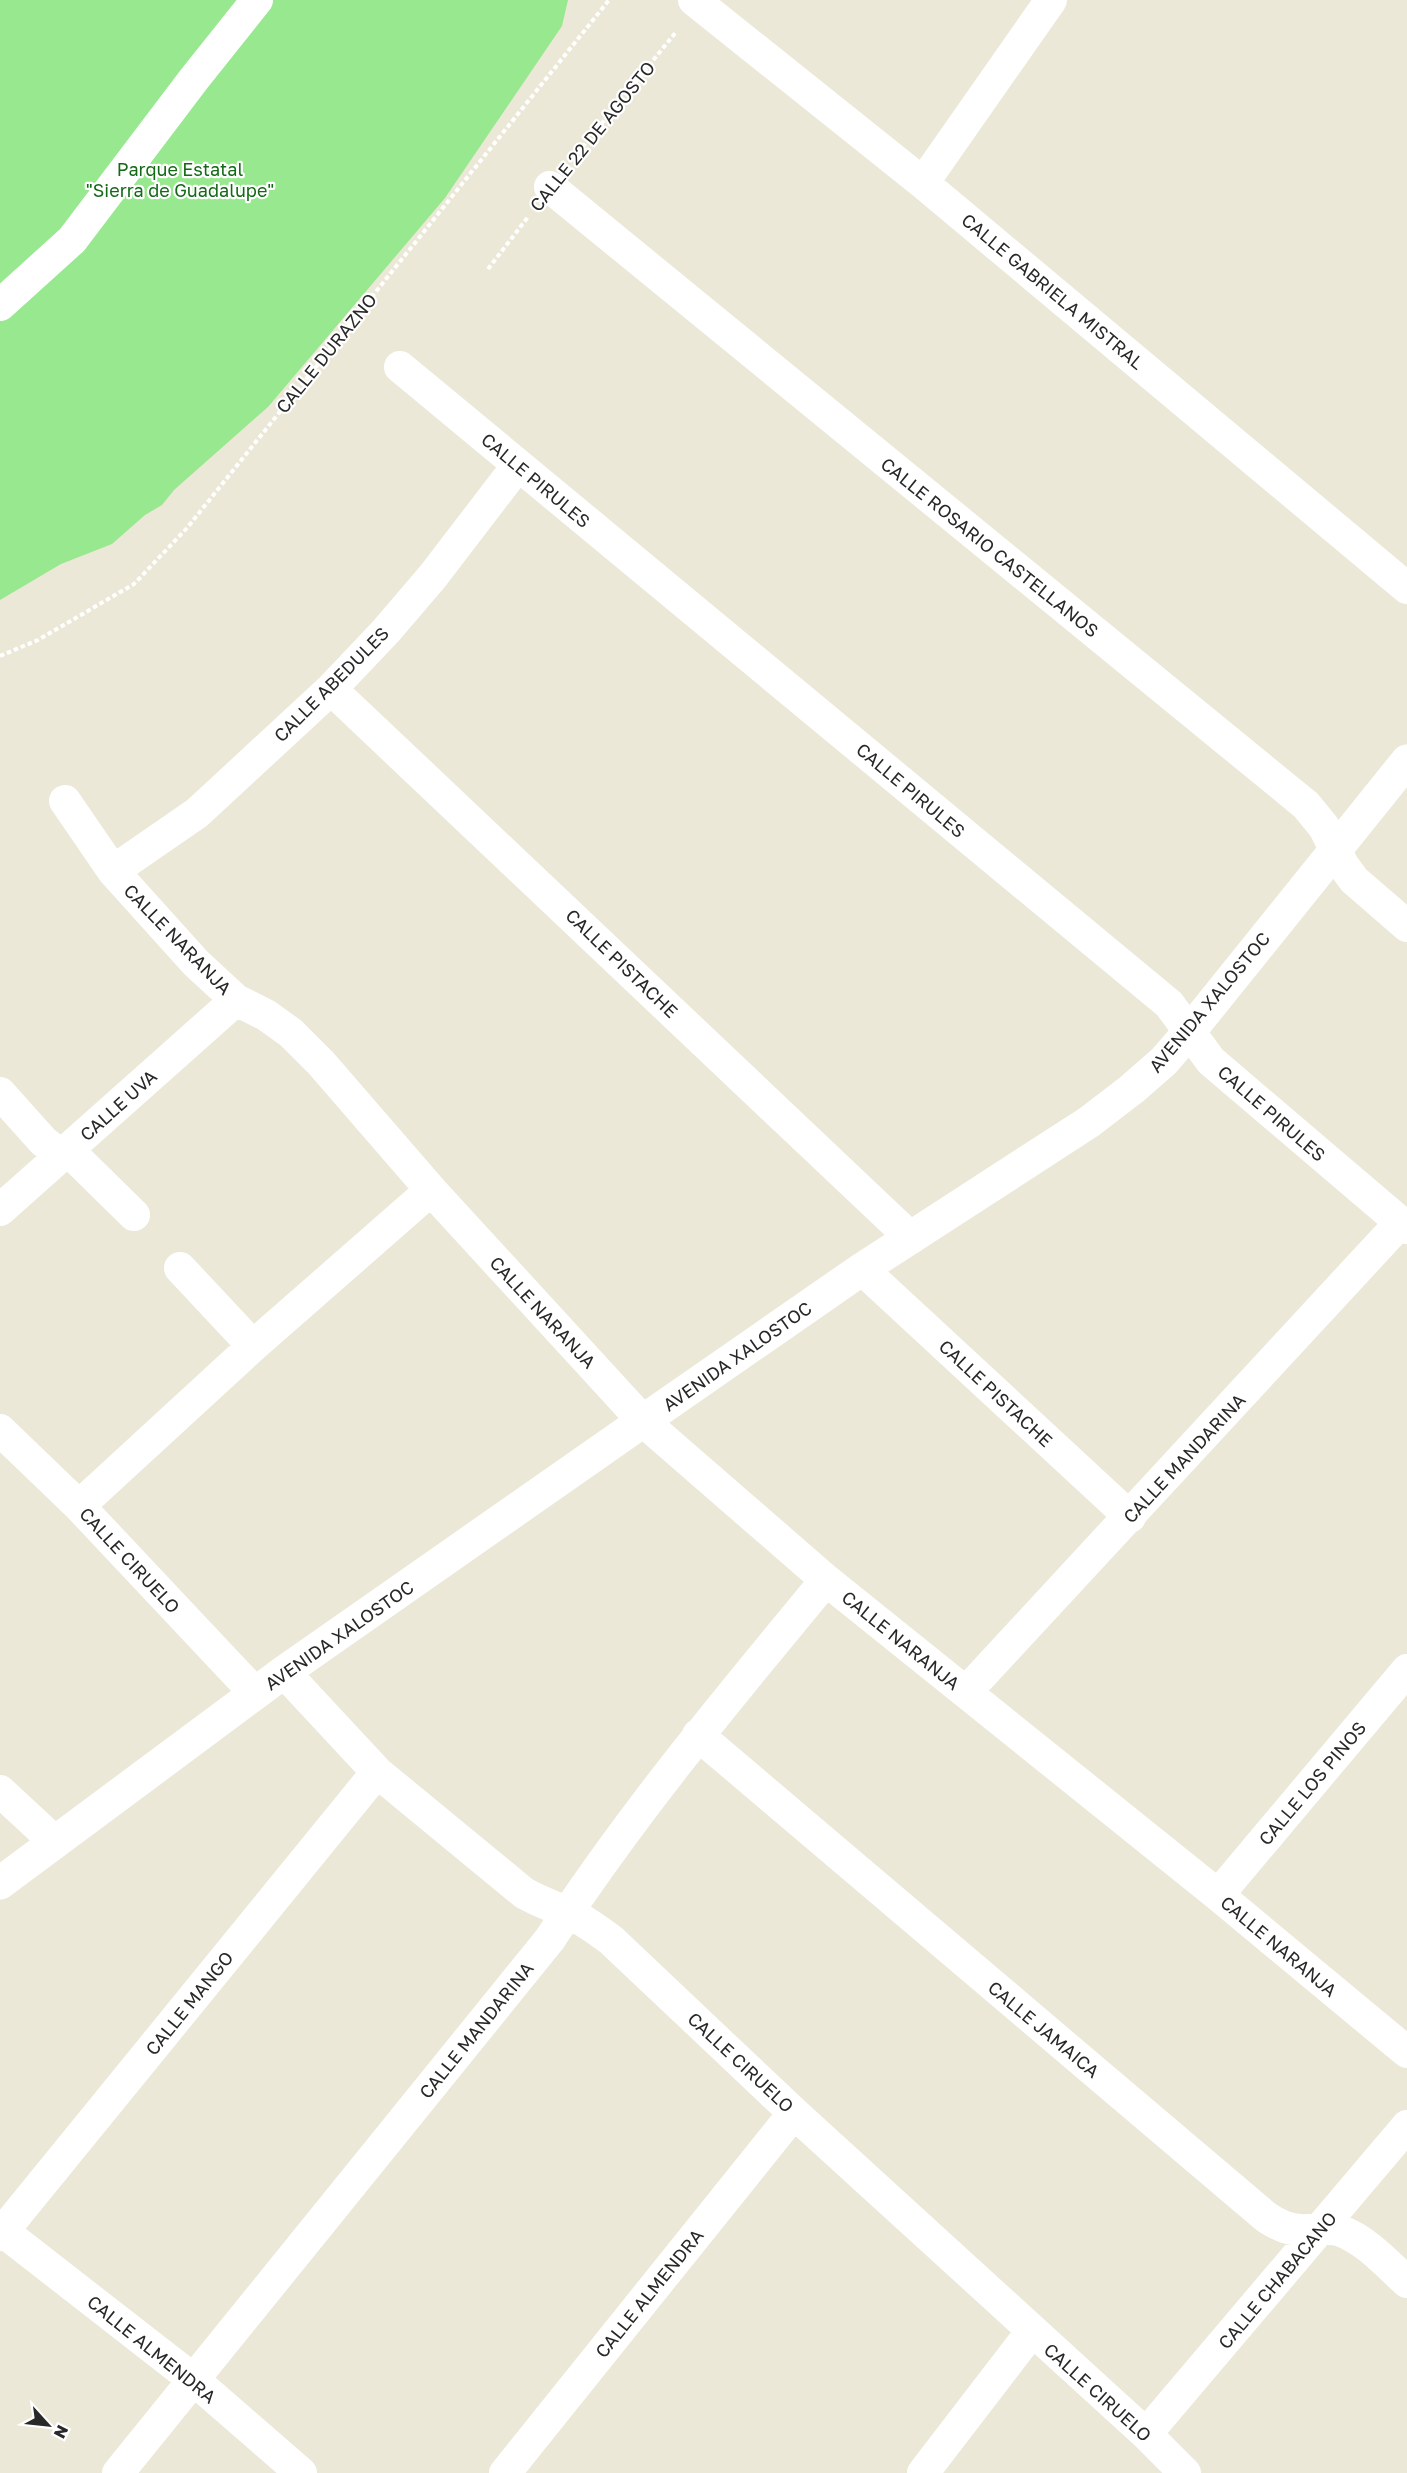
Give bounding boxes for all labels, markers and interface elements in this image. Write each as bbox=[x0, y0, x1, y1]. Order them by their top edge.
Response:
street label: CALLE 22 DE AGOSTO bbox=[525, 57, 659, 215]
park label: Parque Estatal "Sierra de Guadalupe" bbox=[86, 158, 274, 201]
street label: CALLE GABRIELA MISTRAL bbox=[958, 208, 1148, 374]
street label: CALLE DURAZNO bbox=[271, 289, 381, 417]
street label: CALLE PIRULES bbox=[477, 428, 595, 532]
street label: CALLE ROSARIO CASTELLANOS bbox=[877, 452, 1103, 642]
street label: CALLE ABEDULES bbox=[269, 622, 393, 746]
street label: CALLE PIRULES bbox=[852, 738, 970, 842]
street label: CALLE NARANJA bbox=[120, 879, 236, 999]
street label: CALLE PISTACHE bbox=[561, 904, 683, 1022]
street label: AVENIDA XALOSTOC bbox=[1144, 927, 1274, 1077]
street label: CALLE PIRULES bbox=[1214, 1060, 1330, 1166]
street label: CALLE UVA bbox=[75, 1065, 161, 1145]
street label: CALLE NARANJA bbox=[485, 1251, 601, 1373]
street label: AVENIDA XALOSTOC bbox=[658, 1296, 816, 1416]
street label: CALLE PISTACHE bbox=[935, 1335, 1057, 1451]
street label: CALLE MANDARINA bbox=[1118, 1389, 1250, 1527]
street label: CALLE CIRUELO bbox=[75, 1502, 185, 1618]
street label: AVENIDA XALOSTOC bbox=[260, 1575, 418, 1695]
street label: CALLE NARANJA bbox=[838, 1586, 964, 1694]
street label: CALLE LOS PINOS bbox=[1254, 1717, 1370, 1849]
street label: CALLE NARANJA bbox=[1216, 1891, 1342, 2001]
street label: CALLE MANGO bbox=[140, 1947, 238, 2059]
street label: CALLE MANDARINA bbox=[414, 1957, 538, 2103]
street label: CALLE JAMAICA bbox=[984, 1976, 1104, 2082]
street label: CALLE CIRUELO bbox=[683, 2007, 799, 2117]
street label: CALLE CHABACANO bbox=[1213, 2207, 1341, 2353]
street label: CALLE ALMENDRA bbox=[590, 2224, 708, 2362]
street label: CALLE ALMENDRA bbox=[83, 2290, 221, 2408]
street label: CALLE CIRUELO bbox=[1040, 2338, 1156, 2446]
north arrow bbox=[18, 2395, 78, 2455]
text: N bbox=[50, 2422, 73, 2442]

